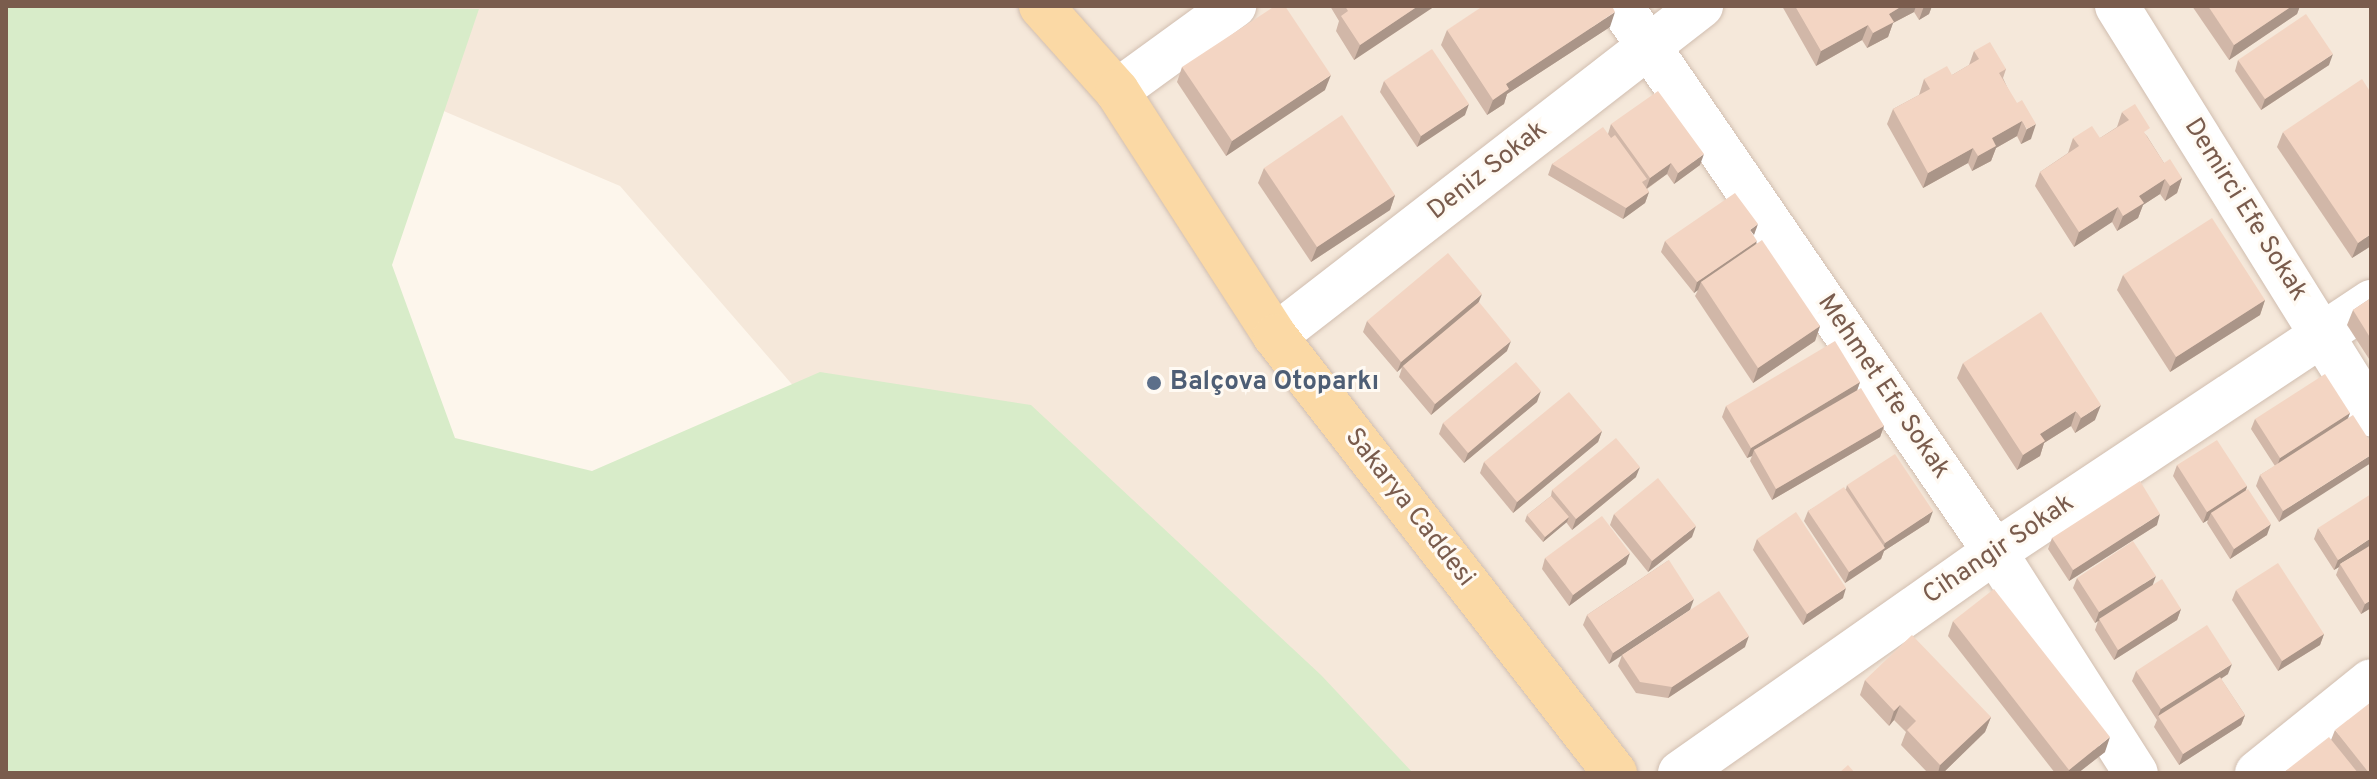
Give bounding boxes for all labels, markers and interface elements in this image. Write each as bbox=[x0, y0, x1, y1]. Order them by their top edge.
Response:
street label: Demirci Efe Sokak bbox=[2176, 113, 2314, 307]
street label: Deniz Sokak bbox=[1422, 115, 1554, 227]
street label: Mehmet Efe Sokak bbox=[1810, 289, 1956, 485]
place label: Balçova Otoparkı bbox=[1170, 367, 1379, 399]
marker: Balçova Otoparkı bbox=[1145, 374, 1163, 392]
street label: Sakarya Caddesi bbox=[1337, 423, 1481, 593]
street label: Cihangir Sokak bbox=[1918, 488, 2080, 612]

